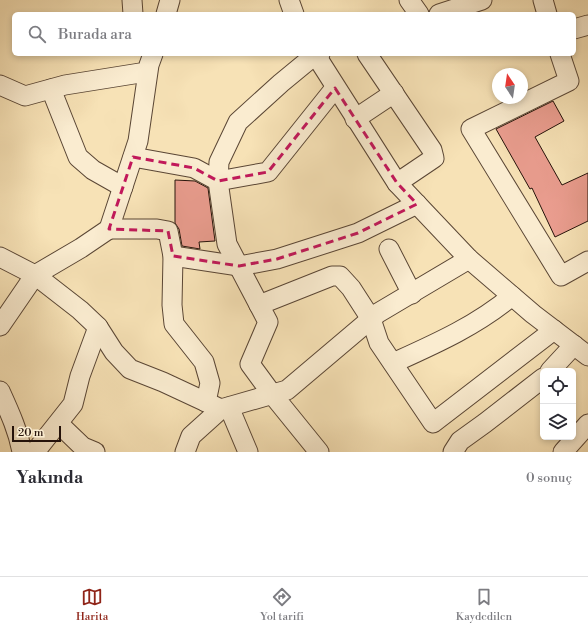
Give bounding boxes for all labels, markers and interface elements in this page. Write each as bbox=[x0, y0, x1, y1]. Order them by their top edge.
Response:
search box bbox=[12, 12, 576, 56]
icon: search bbox=[26, 23, 48, 45]
text: Burada ara bbox=[58, 25, 132, 44]
north arrow bbox=[492, 68, 528, 104]
map controls bbox=[540, 368, 576, 440]
button: locate bbox=[540, 368, 576, 404]
button: layers bbox=[540, 404, 576, 440]
scale bar bbox=[12, 424, 61, 443]
text: 20 m bbox=[18, 426, 43, 440]
text: Yakında bbox=[16, 467, 83, 489]
text: 0 sonuç bbox=[526, 470, 572, 486]
tab: Harita bbox=[76, 586, 108, 624]
tab: Yol tarifi bbox=[260, 586, 304, 624]
tab: Kaydedilen bbox=[456, 586, 512, 624]

